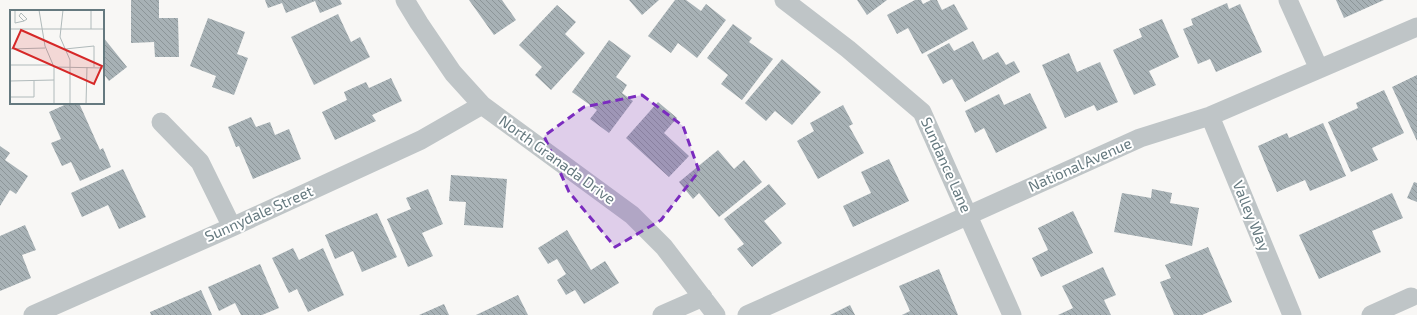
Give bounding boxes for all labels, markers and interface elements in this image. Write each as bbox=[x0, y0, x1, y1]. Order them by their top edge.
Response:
inset map bbox=[10, 10, 104, 104]
street label: North Granada Drive bbox=[496, 111, 619, 207]
street label: Sundance Lane bbox=[918, 114, 976, 215]
street label: National Avenue bbox=[1025, 133, 1134, 195]
street label: Valley Way bbox=[1230, 178, 1274, 254]
street label: Sunnydale Street bbox=[202, 181, 316, 245]

